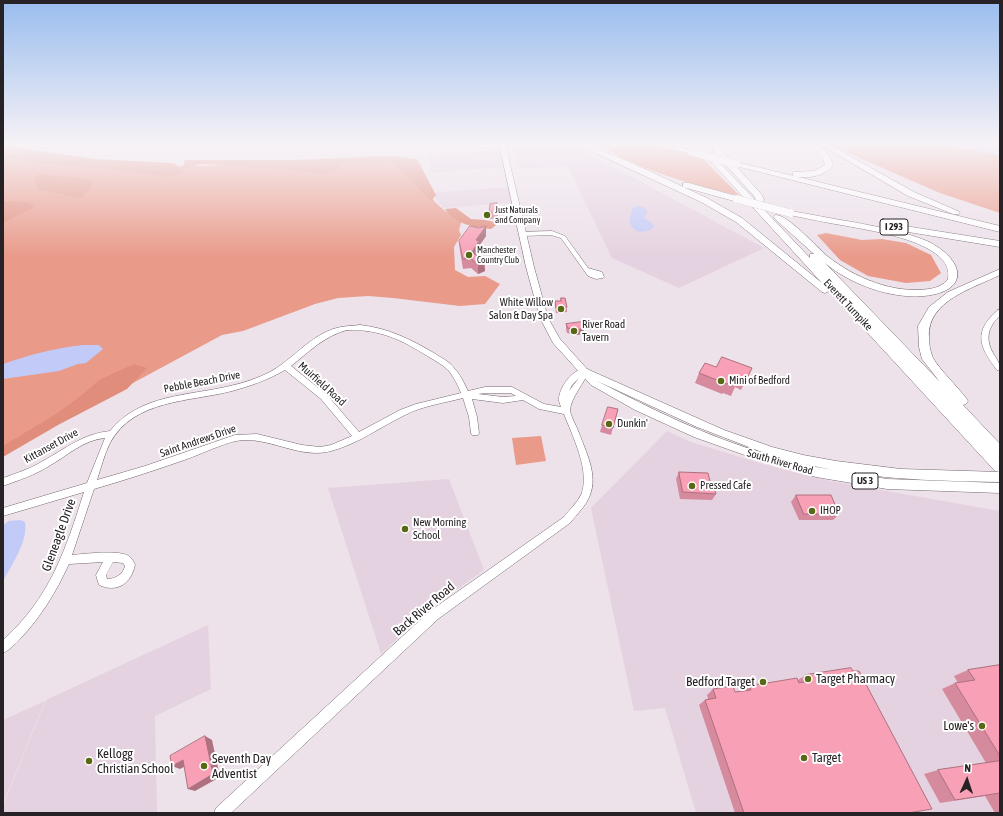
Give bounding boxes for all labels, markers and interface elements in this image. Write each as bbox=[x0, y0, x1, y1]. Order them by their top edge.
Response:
place label: Just Naturals and Company bbox=[495, 205, 540, 226]
marker: Just Naturals and Company bbox=[482, 210, 492, 220]
road number: I 293 bbox=[880, 219, 908, 235]
place label: Manchester Country Club bbox=[477, 245, 519, 266]
marker: Manchester Country Club bbox=[464, 250, 474, 260]
street label: Everett Turnpike bbox=[821, 276, 875, 334]
place label: White Willow Salon & Day Spa bbox=[489, 296, 553, 322]
marker: White Willow Salon & Day Spa bbox=[556, 304, 566, 314]
place label: River Road Tavern bbox=[582, 318, 625, 344]
marker: River Road Tavern bbox=[569, 326, 579, 336]
street label: Muirfield Road bbox=[296, 359, 348, 409]
street label: Pebble Beach Drive bbox=[163, 368, 241, 396]
place label: Mini of Bedford bbox=[729, 374, 790, 388]
marker: Mini of Bedford bbox=[716, 376, 726, 386]
place label: Dunkin' bbox=[617, 417, 648, 431]
marker: Dunkin' bbox=[604, 419, 614, 429]
street label: Saint Andrews Drive bbox=[158, 422, 238, 460]
street label: Kittanset Drive bbox=[22, 426, 80, 466]
street label: South River Road bbox=[745, 446, 815, 478]
road number: US 3 bbox=[852, 473, 878, 489]
place label: Pressed Cafe bbox=[700, 479, 751, 493]
marker: Pressed Cafe bbox=[687, 481, 697, 491]
street label: Gleneagle Drive bbox=[39, 497, 79, 573]
place label: IHOP bbox=[820, 504, 841, 518]
marker: IHOP bbox=[807, 506, 817, 516]
place label: New Morning School bbox=[413, 516, 466, 542]
marker: New Morning School bbox=[400, 524, 410, 534]
street label: Back River Road bbox=[390, 579, 458, 639]
place label: Target Pharmacy bbox=[816, 671, 895, 687]
place label: Bedford Target bbox=[686, 674, 755, 690]
marker: Target Pharmacy bbox=[803, 674, 813, 684]
marker: Bedford Target bbox=[758, 677, 768, 687]
place label: Lowe's bbox=[943, 718, 974, 734]
marker: Lowe's bbox=[977, 721, 987, 731]
place label: Kellogg Christian School bbox=[97, 746, 174, 777]
place label: Target bbox=[812, 750, 841, 766]
place label: Seventh Day Adventist bbox=[212, 751, 271, 782]
marker: Target bbox=[799, 753, 809, 763]
marker: Kellogg Christian School bbox=[84, 756, 94, 766]
north arrow bbox=[947, 760, 987, 800]
marker: Seventh Day Adventist bbox=[199, 761, 209, 771]
text: N bbox=[964, 762, 971, 774]

